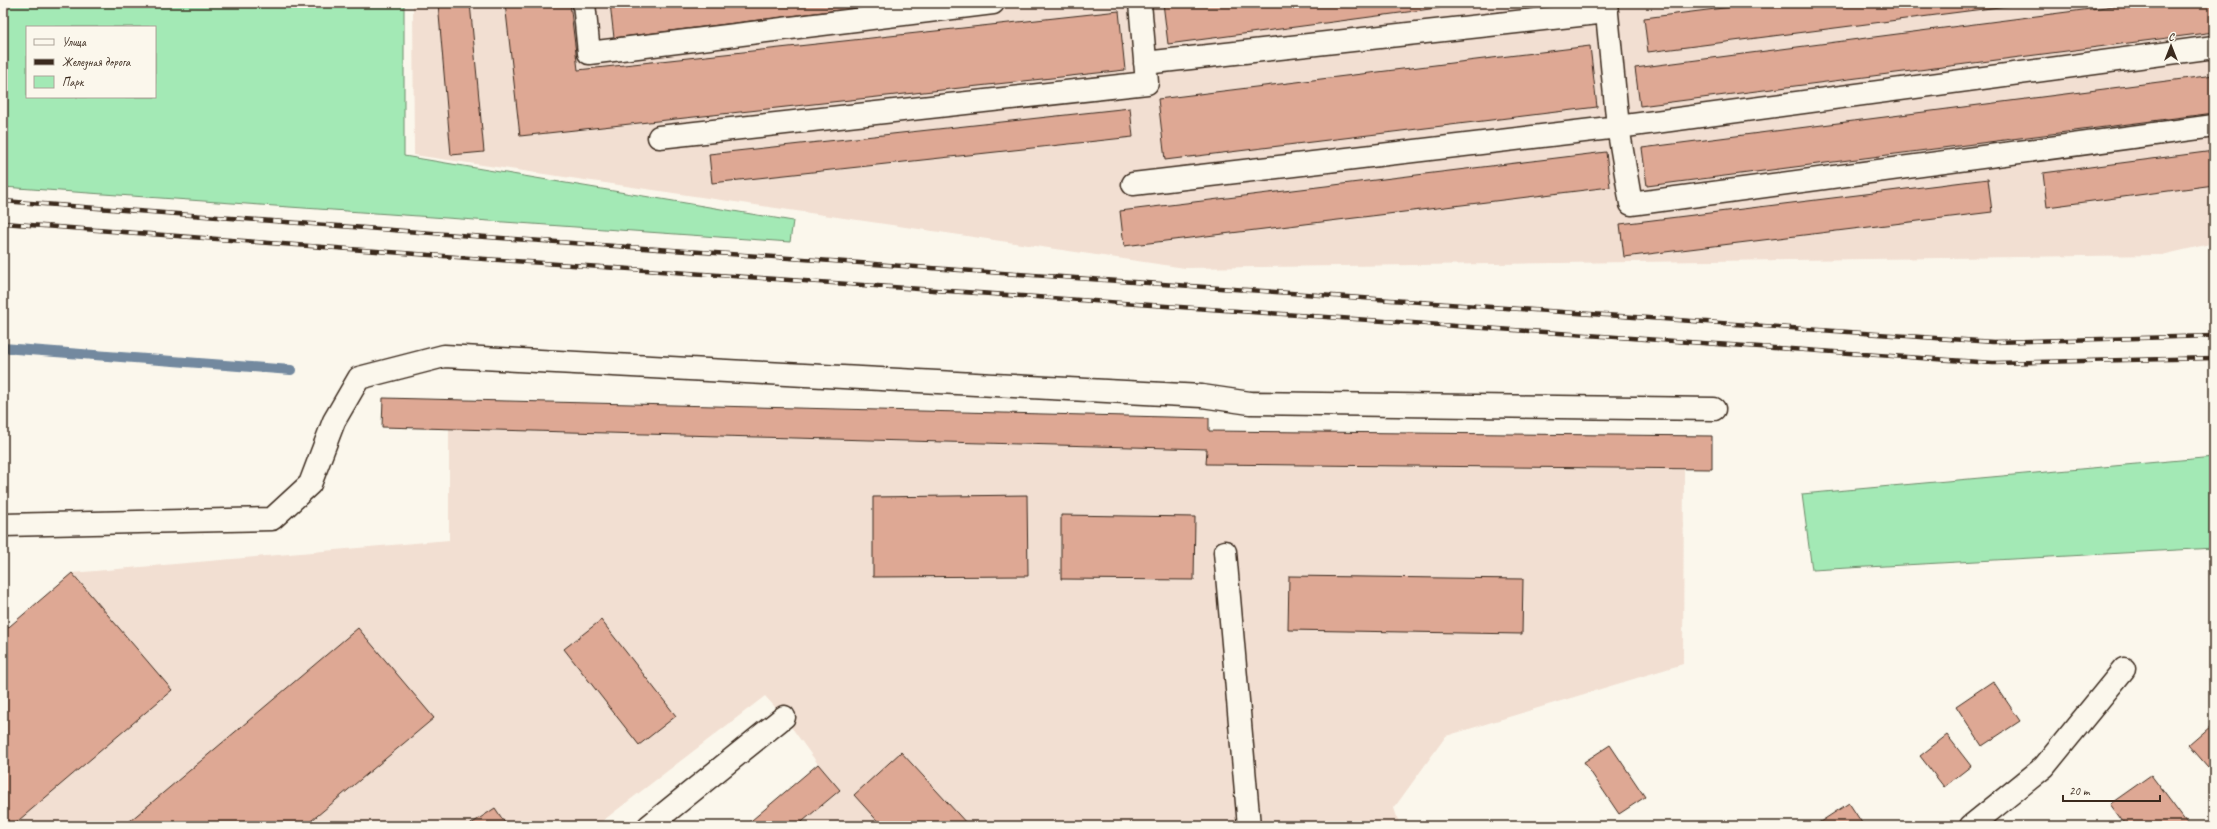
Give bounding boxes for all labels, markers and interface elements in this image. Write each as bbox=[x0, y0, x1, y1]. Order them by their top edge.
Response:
legend bbox=[26, 26, 156, 98]
north arrow bbox=[2151, 26, 2191, 66]
text: С bbox=[2168, 29, 2175, 43]
text: Улица bbox=[62, 34, 87, 50]
text: Железная дорога bbox=[62, 54, 131, 70]
text: Парк bbox=[62, 74, 85, 90]
scale bar bbox=[2063, 777, 2160, 803]
text: 20 m bbox=[2069, 783, 2091, 799]

